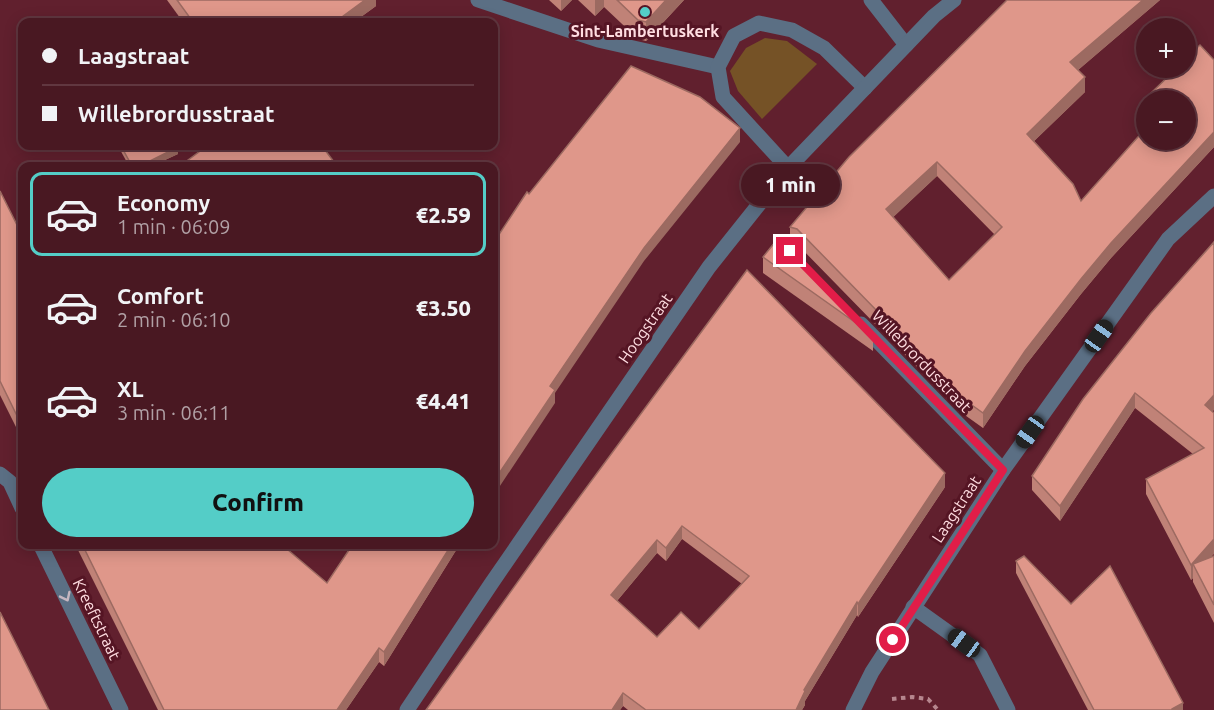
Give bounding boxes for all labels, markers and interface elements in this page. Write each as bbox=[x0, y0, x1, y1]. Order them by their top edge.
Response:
marker: Sint-Lambertuskerk bbox=[638, 5, 652, 19]
map controls bbox=[1136, 18, 1196, 150]
button: + bbox=[1136, 18, 1196, 78]
place label: Sint-Lambertuskerk bbox=[571, 22, 719, 40]
text: Laagstraat bbox=[78, 43, 189, 68]
button: − bbox=[1136, 90, 1196, 150]
text: Willebrordusstraat bbox=[78, 101, 274, 126]
callout: 1 min bbox=[740, 164, 840, 206]
text: 1 min bbox=[765, 173, 816, 196]
icon: car bbox=[45, 187, 99, 241]
text: Economy bbox=[117, 190, 210, 215]
text: €2.59 bbox=[416, 202, 471, 227]
text: 1 min · 06:09 bbox=[117, 215, 231, 238]
route end bbox=[776, 237, 803, 264]
icon: car bbox=[45, 280, 99, 334]
text: Comfort bbox=[117, 283, 204, 308]
street label: Hoogstraat bbox=[614, 289, 676, 366]
text: €3.50 bbox=[416, 295, 471, 320]
street label: Willebrordusstraat bbox=[869, 306, 976, 416]
text: 2 min · 06:10 bbox=[117, 308, 231, 331]
car bbox=[1081, 316, 1117, 356]
icon: car bbox=[45, 373, 99, 427]
text: XL bbox=[117, 376, 144, 401]
text: €4.41 bbox=[416, 388, 471, 413]
text: 3 min · 06:11 bbox=[117, 401, 231, 424]
car bbox=[1012, 412, 1048, 452]
button: Confirm bbox=[42, 468, 474, 537]
street label: Laagstraat bbox=[928, 472, 985, 546]
street label: Kreeftstraat bbox=[70, 576, 125, 663]
one-way arrow bbox=[59, 591, 70, 601]
car bbox=[944, 625, 984, 661]
route start bbox=[879, 626, 906, 653]

